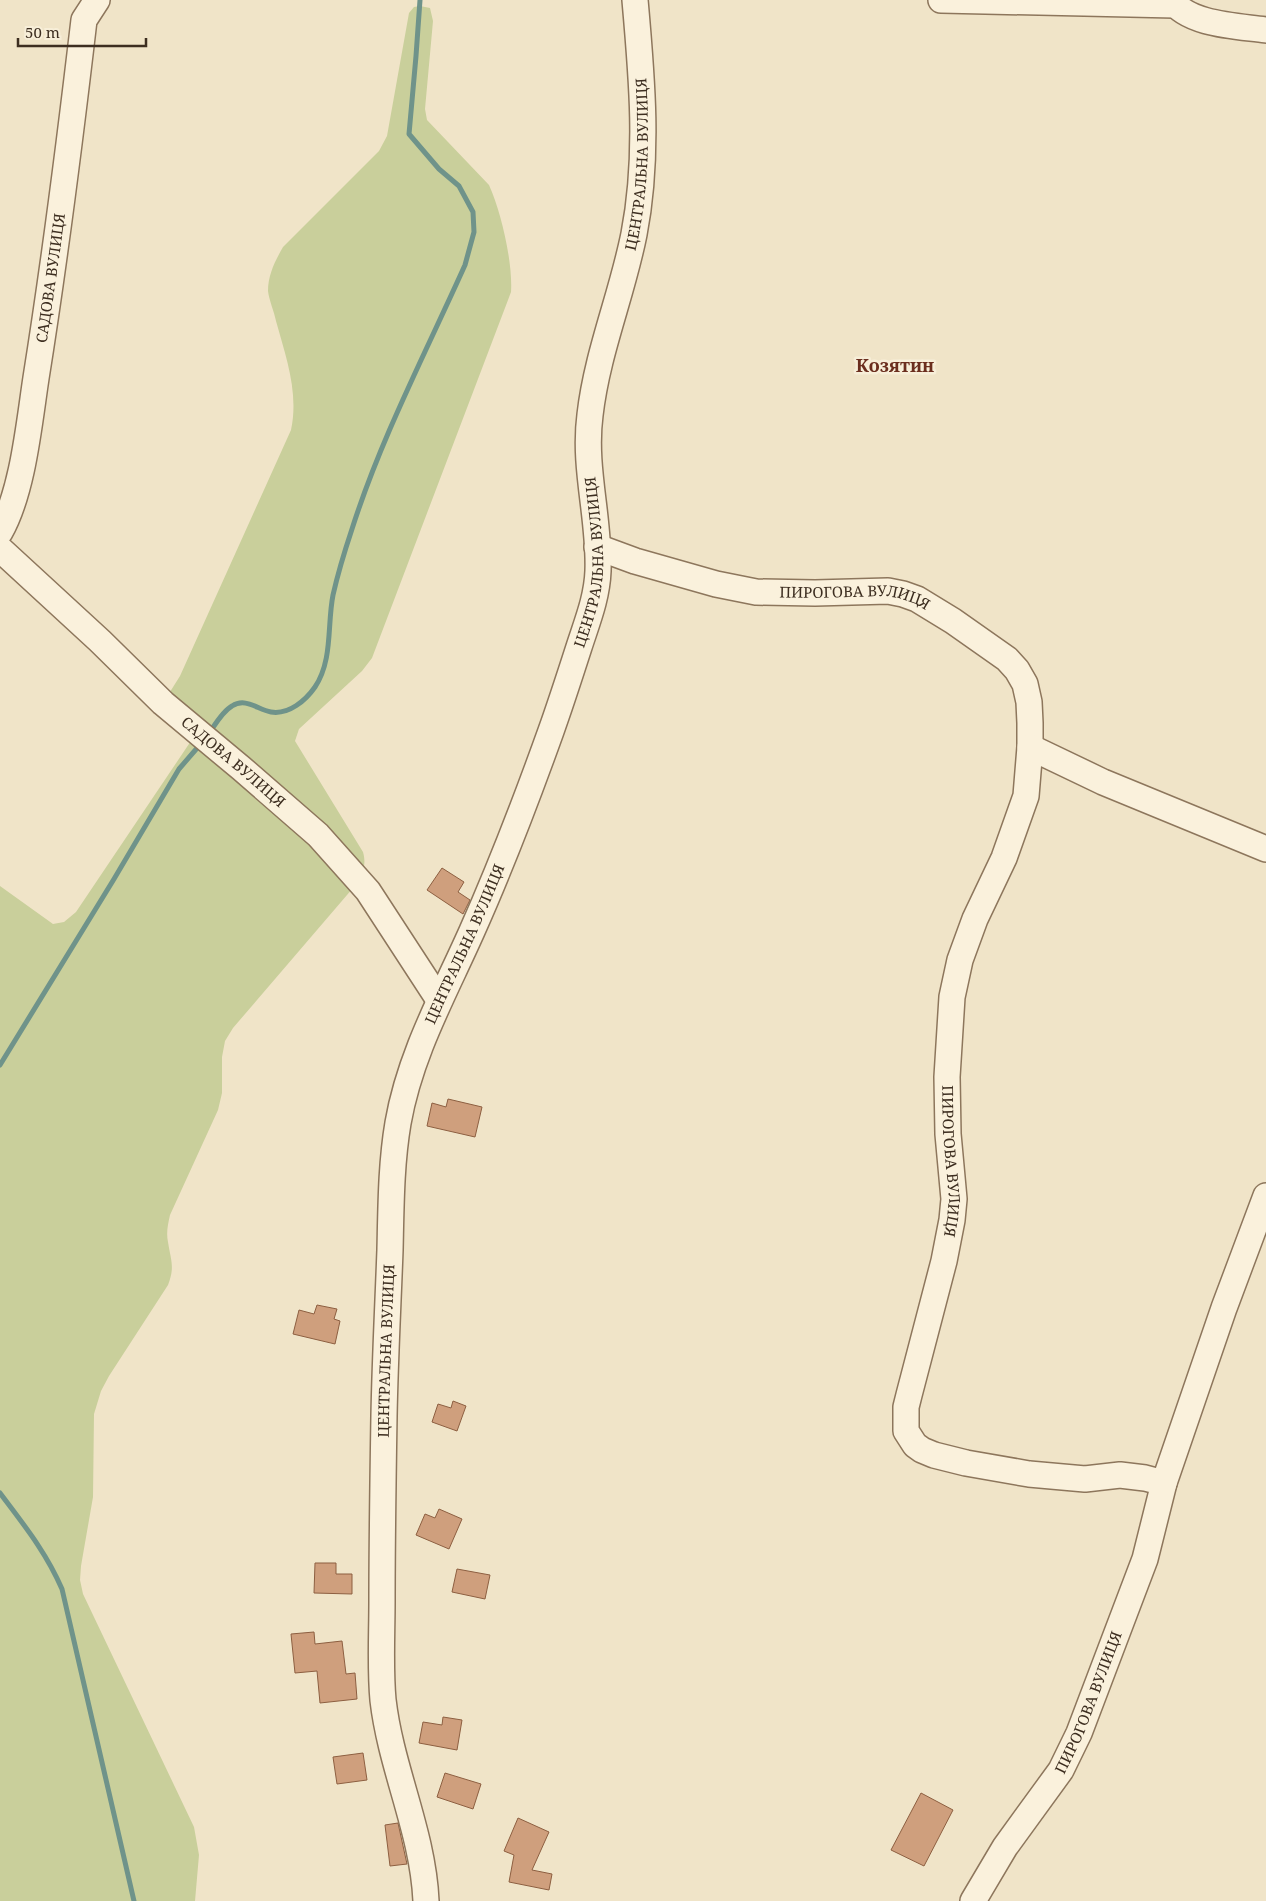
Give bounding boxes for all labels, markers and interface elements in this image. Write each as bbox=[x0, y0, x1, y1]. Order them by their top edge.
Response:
scale bar bbox=[18, 15, 145, 47]
text: 50 m bbox=[25, 22, 60, 42]
street label: ЦЕНТРАЛЬНА ВУЛИЦЯ bbox=[620, 77, 652, 252]
street label: САДОВА ВУЛИЦЯ bbox=[31, 212, 69, 344]
district label: Козятин bbox=[856, 353, 934, 377]
street label: ЦЕНТРАЛЬНА ВУЛИЦЯ bbox=[568, 476, 607, 650]
street label: ПИРОГОВА ВУЛИЦЯ bbox=[779, 580, 934, 614]
street label: САДОВА ВУЛИЦЯ bbox=[177, 711, 290, 811]
street label: ЦЕНТРАЛЬНА ВУЛИЦЯ bbox=[420, 861, 509, 1027]
street label: ПИРОГОВА ВУЛИЦЯ bbox=[938, 1085, 965, 1239]
street label: ЦЕНТРАЛЬНА ВУЛИЦЯ bbox=[373, 1264, 398, 1438]
street label: ПИРОГОВА ВУЛИЦЯ bbox=[1050, 1628, 1126, 1777]

